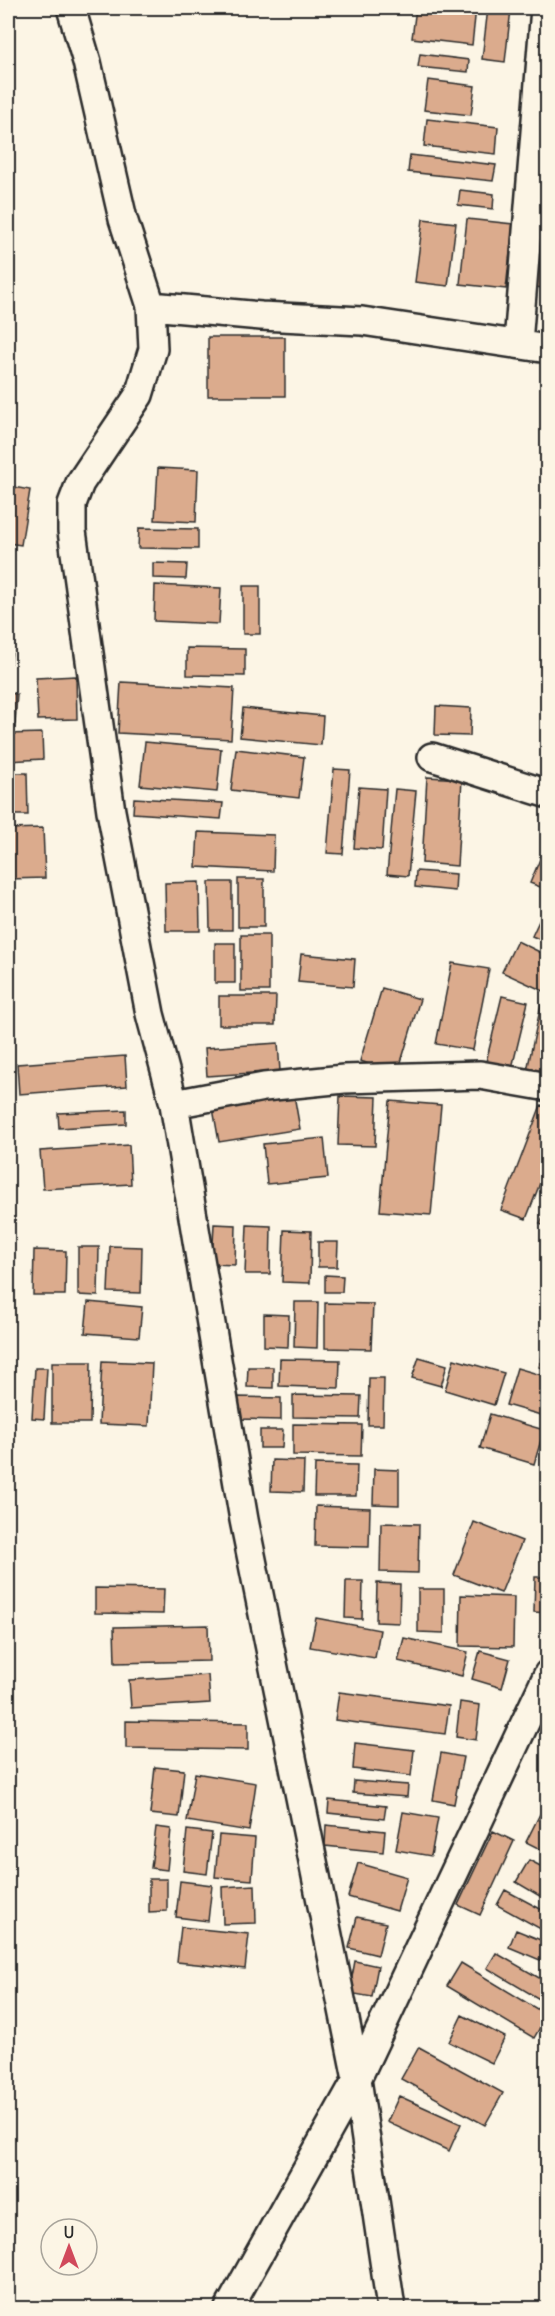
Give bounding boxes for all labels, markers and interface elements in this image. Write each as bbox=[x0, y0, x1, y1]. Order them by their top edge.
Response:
north arrow bbox=[39, 2217, 99, 2277]
text: U bbox=[64, 2222, 74, 2242]

